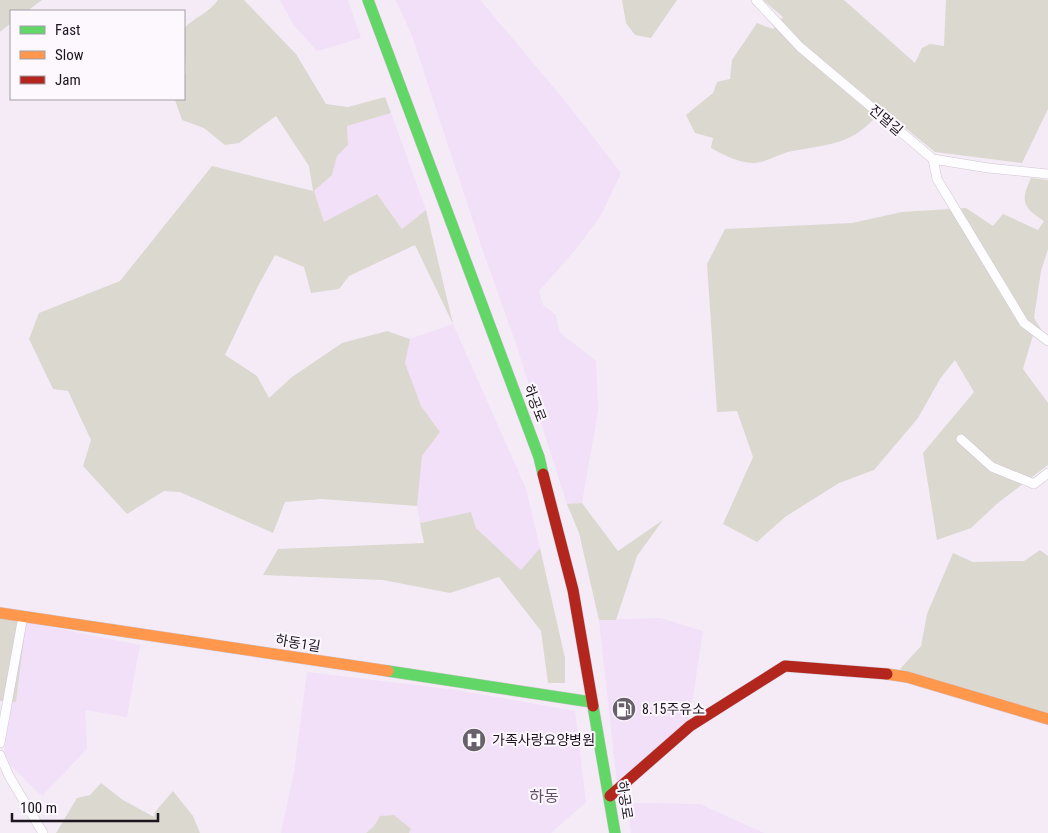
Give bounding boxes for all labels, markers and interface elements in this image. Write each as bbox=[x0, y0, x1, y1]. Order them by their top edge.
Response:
legend bbox=[10, 10, 185, 100]
text: Fast bbox=[55, 21, 80, 39]
text: Slow bbox=[55, 46, 84, 64]
text: Jam bbox=[55, 71, 81, 89]
street label: 진멀길 bbox=[866, 101, 906, 139]
street label: 하공로 bbox=[521, 382, 549, 424]
street label: 하동1길 bbox=[274, 632, 322, 654]
fuel station icon: 8.15주유소 bbox=[611, 696, 637, 722]
place label: 8.15주유소 bbox=[642, 701, 705, 717]
hospital icon: 가족사랑요양병원 bbox=[461, 727, 487, 753]
place label: 가족사랑요양병원 bbox=[492, 732, 595, 748]
street label: 하공로 bbox=[614, 780, 636, 820]
district label: 하동 bbox=[529, 787, 559, 806]
scale bar bbox=[12, 790, 159, 822]
text: 100 m bbox=[20, 799, 57, 817]

